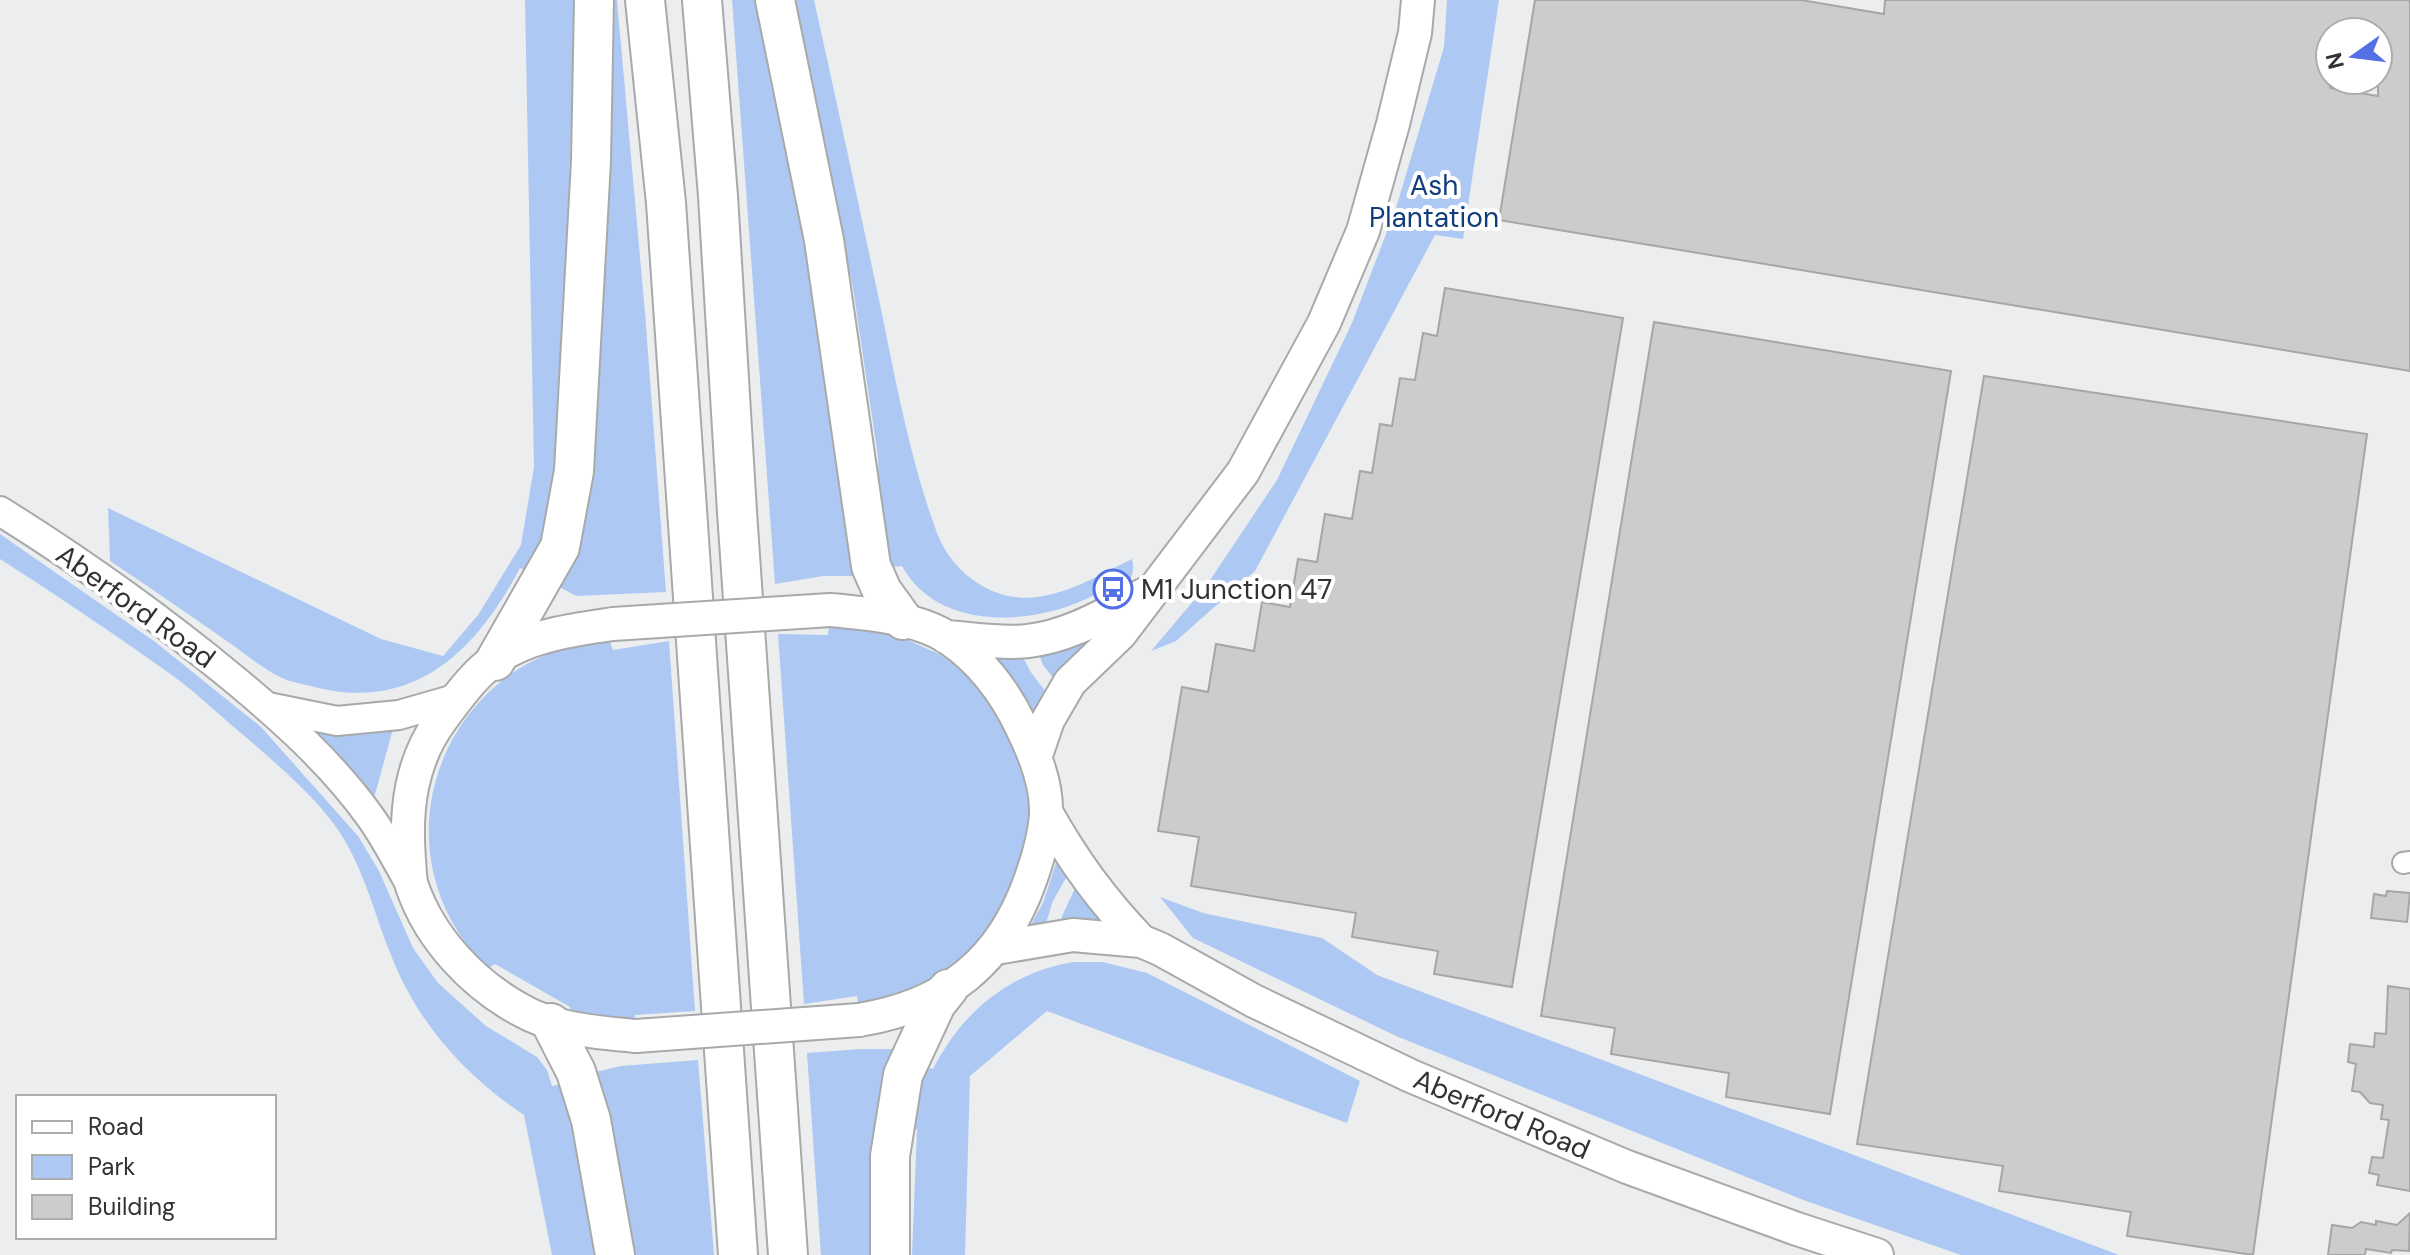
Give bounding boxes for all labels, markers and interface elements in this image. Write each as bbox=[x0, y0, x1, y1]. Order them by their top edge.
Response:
north arrow bbox=[2314, 16, 2394, 96]
text: N bbox=[2319, 49, 2351, 72]
park label: Ash Plantation bbox=[1369, 167, 1499, 236]
street label: Aberford Road bbox=[49, 536, 223, 677]
bus stop icon: M1 Junction 47 bbox=[1092, 568, 1134, 610]
place label: M1 Junction 47 bbox=[1141, 571, 1332, 608]
street label: Aberford Road bbox=[1408, 1061, 1596, 1168]
legend bbox=[16, 1095, 276, 1239]
text: Road bbox=[88, 1111, 144, 1142]
text: Park bbox=[88, 1151, 135, 1182]
text: Building bbox=[88, 1191, 175, 1222]

